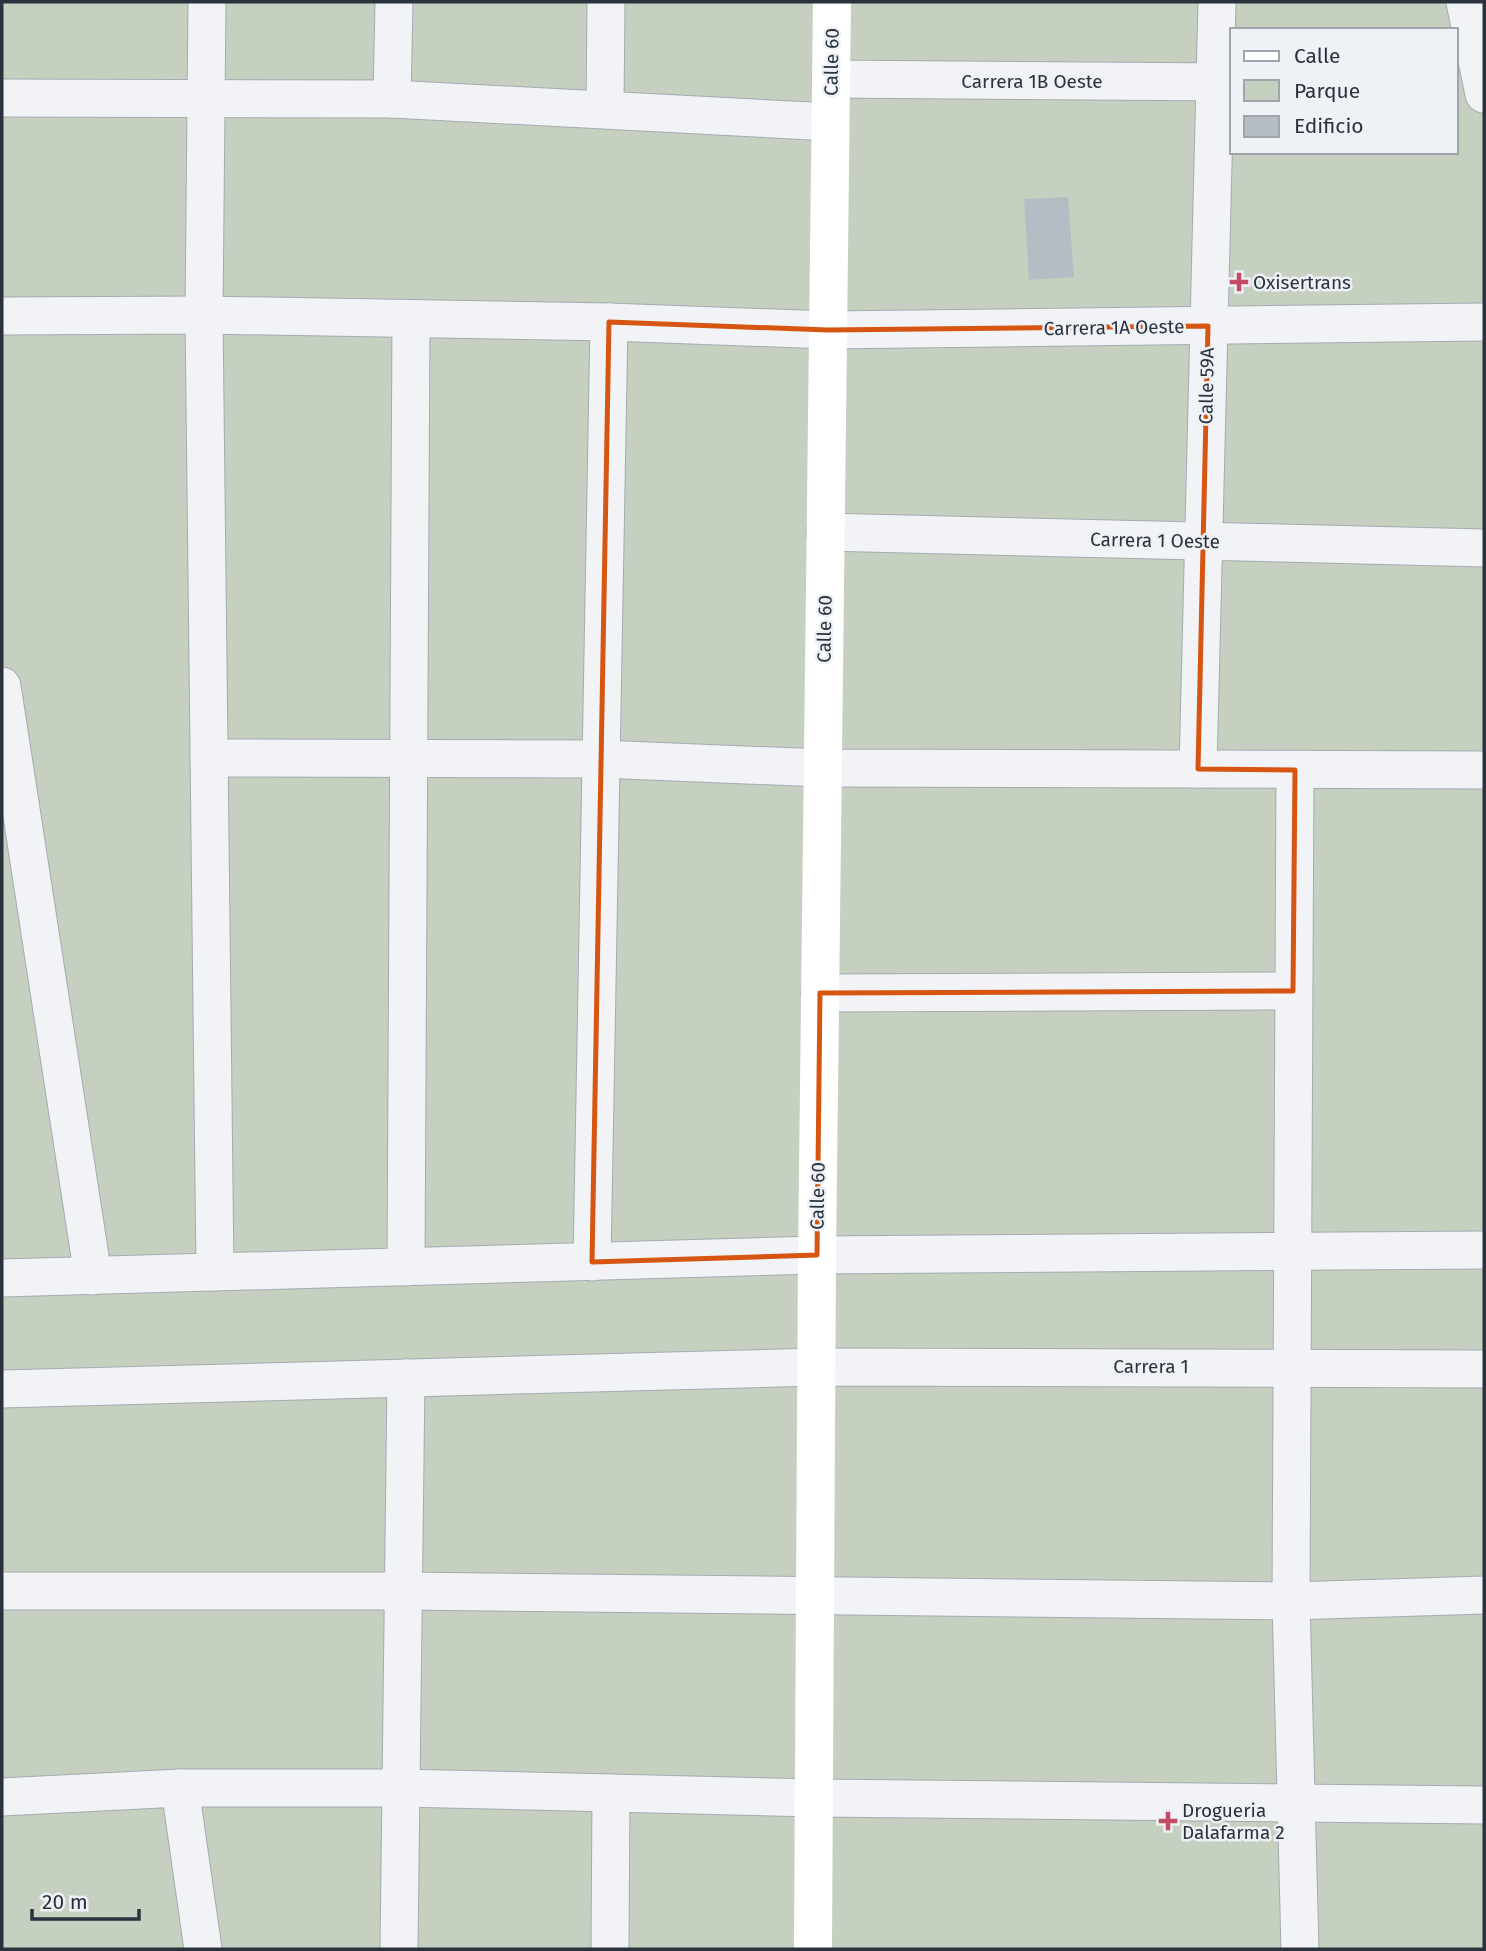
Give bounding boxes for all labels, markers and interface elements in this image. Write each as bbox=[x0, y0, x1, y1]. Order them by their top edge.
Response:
street label: Calle 60 bbox=[819, 28, 844, 96]
legend bbox=[1230, 28, 1458, 154]
text: Calle bbox=[1294, 43, 1340, 69]
street label: Carrera 1B Oeste bbox=[961, 70, 1103, 93]
text: Parque bbox=[1294, 78, 1360, 104]
text: Edificio bbox=[1294, 113, 1364, 139]
place label: Oxisertrans bbox=[1253, 271, 1351, 294]
marker: Oxisertrans bbox=[1231, 274, 1247, 290]
street label: Carrera 1A Oeste bbox=[1043, 315, 1185, 340]
street label: Calle 59A bbox=[1194, 347, 1219, 425]
street label: Carrera 1 Oeste bbox=[1090, 528, 1220, 553]
street label: Calle 60 bbox=[812, 595, 837, 663]
street label: Calle 60 bbox=[805, 1162, 830, 1230]
street label: Carrera 1 bbox=[1113, 1355, 1189, 1378]
place label: Drogueria Dalafarma 2 bbox=[1182, 1799, 1285, 1844]
marker: Drogueria Dalafarma 2 bbox=[1160, 1813, 1176, 1829]
scale bar bbox=[32, 1878, 138, 1922]
text: 20 m bbox=[42, 1889, 88, 1915]

